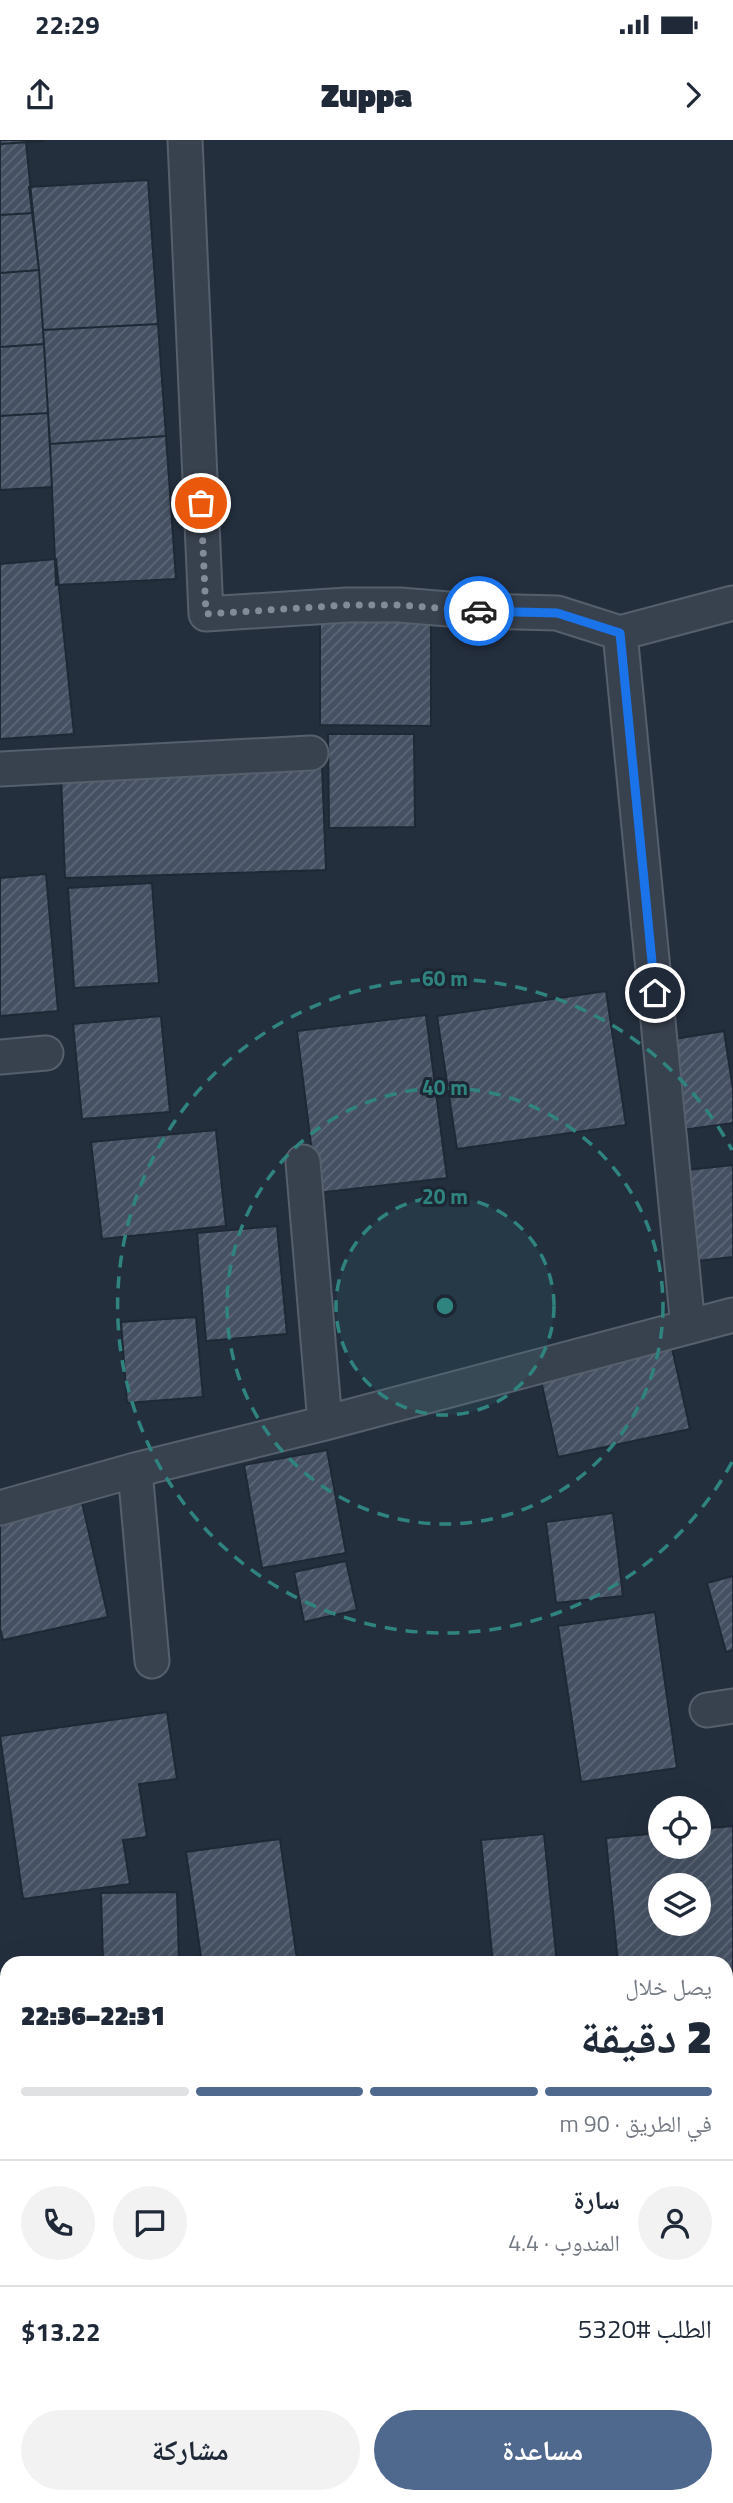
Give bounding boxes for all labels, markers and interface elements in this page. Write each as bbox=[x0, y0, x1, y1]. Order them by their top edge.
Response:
text: 22:29 bbox=[35, 5, 100, 44]
text: Zuppa bbox=[321, 71, 412, 119]
icon: share bbox=[21, 76, 59, 114]
icon: forward bbox=[674, 76, 712, 114]
pin bbox=[171, 473, 231, 533]
icon: bag bbox=[182, 484, 220, 522]
courier bbox=[444, 576, 514, 646]
icon: car bbox=[460, 592, 498, 630]
text: 60 m bbox=[422, 962, 468, 994]
pin bbox=[625, 963, 685, 1023]
icon: home bbox=[636, 974, 674, 1012]
text: 40 m bbox=[422, 1071, 468, 1103]
text: 20 m bbox=[422, 1180, 468, 1212]
centre of rings bbox=[433, 1294, 457, 1318]
map controls bbox=[648, 1796, 711, 1936]
button: locate bbox=[648, 1796, 711, 1859]
button: layers bbox=[648, 1873, 711, 1936]
text: يصل خلال bbox=[625, 1969, 712, 2004]
text: 22:31–22:36 bbox=[21, 1996, 165, 2035]
text: 2 دقيقة bbox=[580, 2001, 712, 2071]
text: في الطريق · 90 m bbox=[560, 2106, 712, 2141]
text: سارة bbox=[573, 2180, 620, 2219]
button: phone bbox=[21, 2186, 95, 2260]
button: chat bbox=[113, 2186, 187, 2260]
button: person bbox=[638, 2186, 712, 2260]
text: المندوب · 4.4 bbox=[508, 2225, 620, 2260]
text: الطلب #5320 bbox=[578, 2309, 712, 2348]
text: $13.22 bbox=[21, 2312, 100, 2351]
button: مشاركة bbox=[21, 2410, 360, 2490]
button: مساعدة bbox=[374, 2410, 712, 2490]

